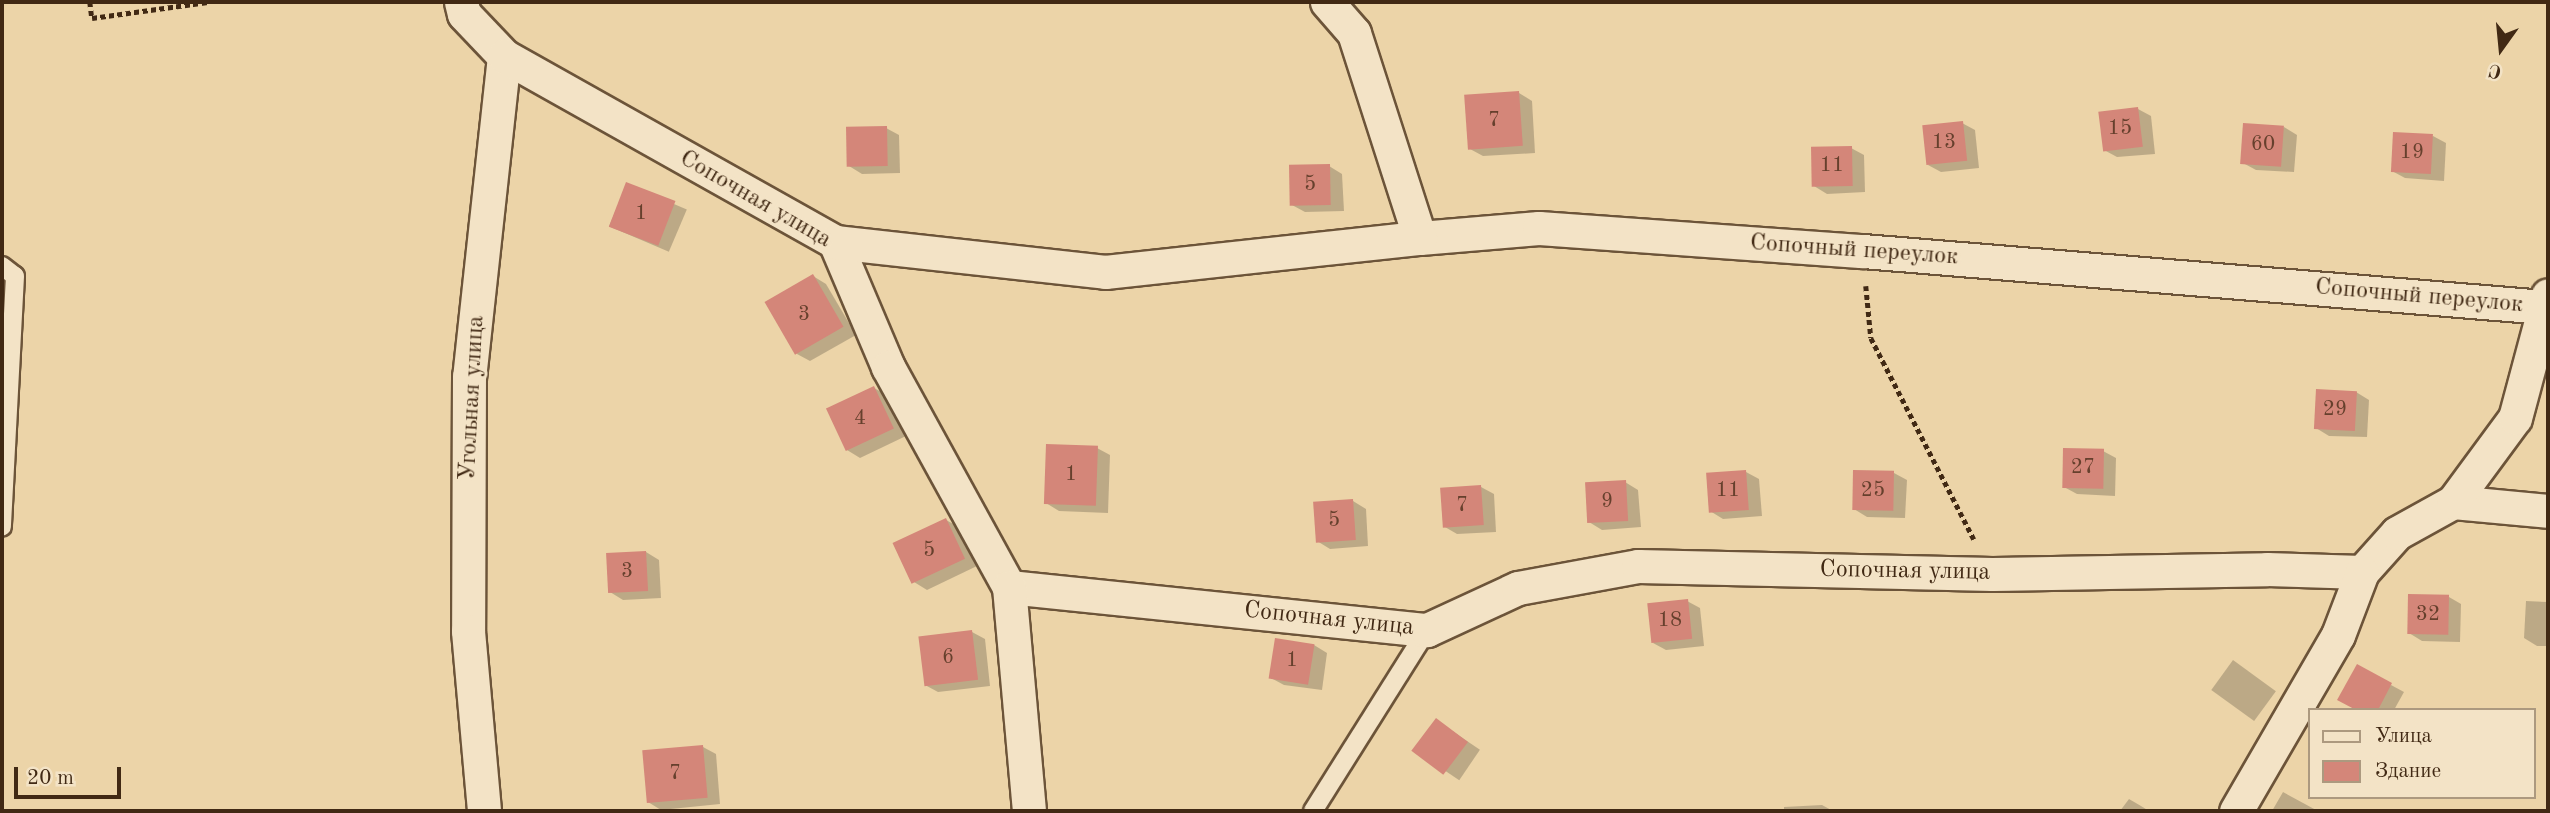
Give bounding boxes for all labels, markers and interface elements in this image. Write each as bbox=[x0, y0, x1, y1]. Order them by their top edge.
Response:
north arrow bbox=[2466, 14, 2536, 84]
text: С bbox=[2487, 59, 2504, 81]
house number: 7 bbox=[1488, 108, 1500, 134]
house number: 15 bbox=[2108, 116, 2132, 142]
house number: 13 bbox=[1932, 130, 1956, 156]
house number: 60 bbox=[2251, 132, 2275, 158]
house number: 19 bbox=[2400, 140, 2424, 166]
street label: Сопочная улица bbox=[674, 145, 836, 255]
house number: 11 bbox=[1820, 153, 1844, 179]
house number: 5 bbox=[1304, 172, 1316, 198]
house number: 1 bbox=[635, 201, 647, 227]
street label: Сопочный переулок bbox=[1749, 229, 1959, 273]
street label: Сопочный переулок bbox=[2314, 274, 2524, 320]
house number: 3 bbox=[798, 302, 810, 328]
street label: Угольная улица bbox=[454, 315, 492, 481]
house number: 29 bbox=[2323, 397, 2347, 423]
house number: 4 bbox=[854, 406, 866, 432]
house number: 27 bbox=[2071, 455, 2095, 481]
house number: 1 bbox=[1065, 462, 1077, 488]
house number: 11 bbox=[1716, 478, 1740, 504]
house number: 25 bbox=[1861, 478, 1885, 504]
house number: 9 bbox=[1601, 489, 1613, 515]
house number: 7 bbox=[1456, 493, 1468, 519]
house number: 5 bbox=[1328, 508, 1340, 534]
house number: 5 bbox=[923, 538, 935, 564]
street label: Сопочная улица bbox=[1819, 556, 1991, 588]
house number: 3 bbox=[621, 559, 633, 585]
street label: Сопочная улица bbox=[1243, 597, 1415, 643]
house number: 32 bbox=[2416, 602, 2440, 628]
house number: 18 bbox=[1658, 608, 1682, 634]
house number: 6 bbox=[942, 645, 954, 671]
house number: 1 bbox=[1286, 648, 1298, 674]
legend bbox=[2308, 708, 2536, 799]
text: Улица bbox=[2375, 726, 2432, 747]
scale bar bbox=[18, 754, 124, 798]
house number: 7 bbox=[669, 761, 681, 787]
text: Здание bbox=[2375, 761, 2441, 782]
text: 20 m bbox=[27, 768, 74, 789]

